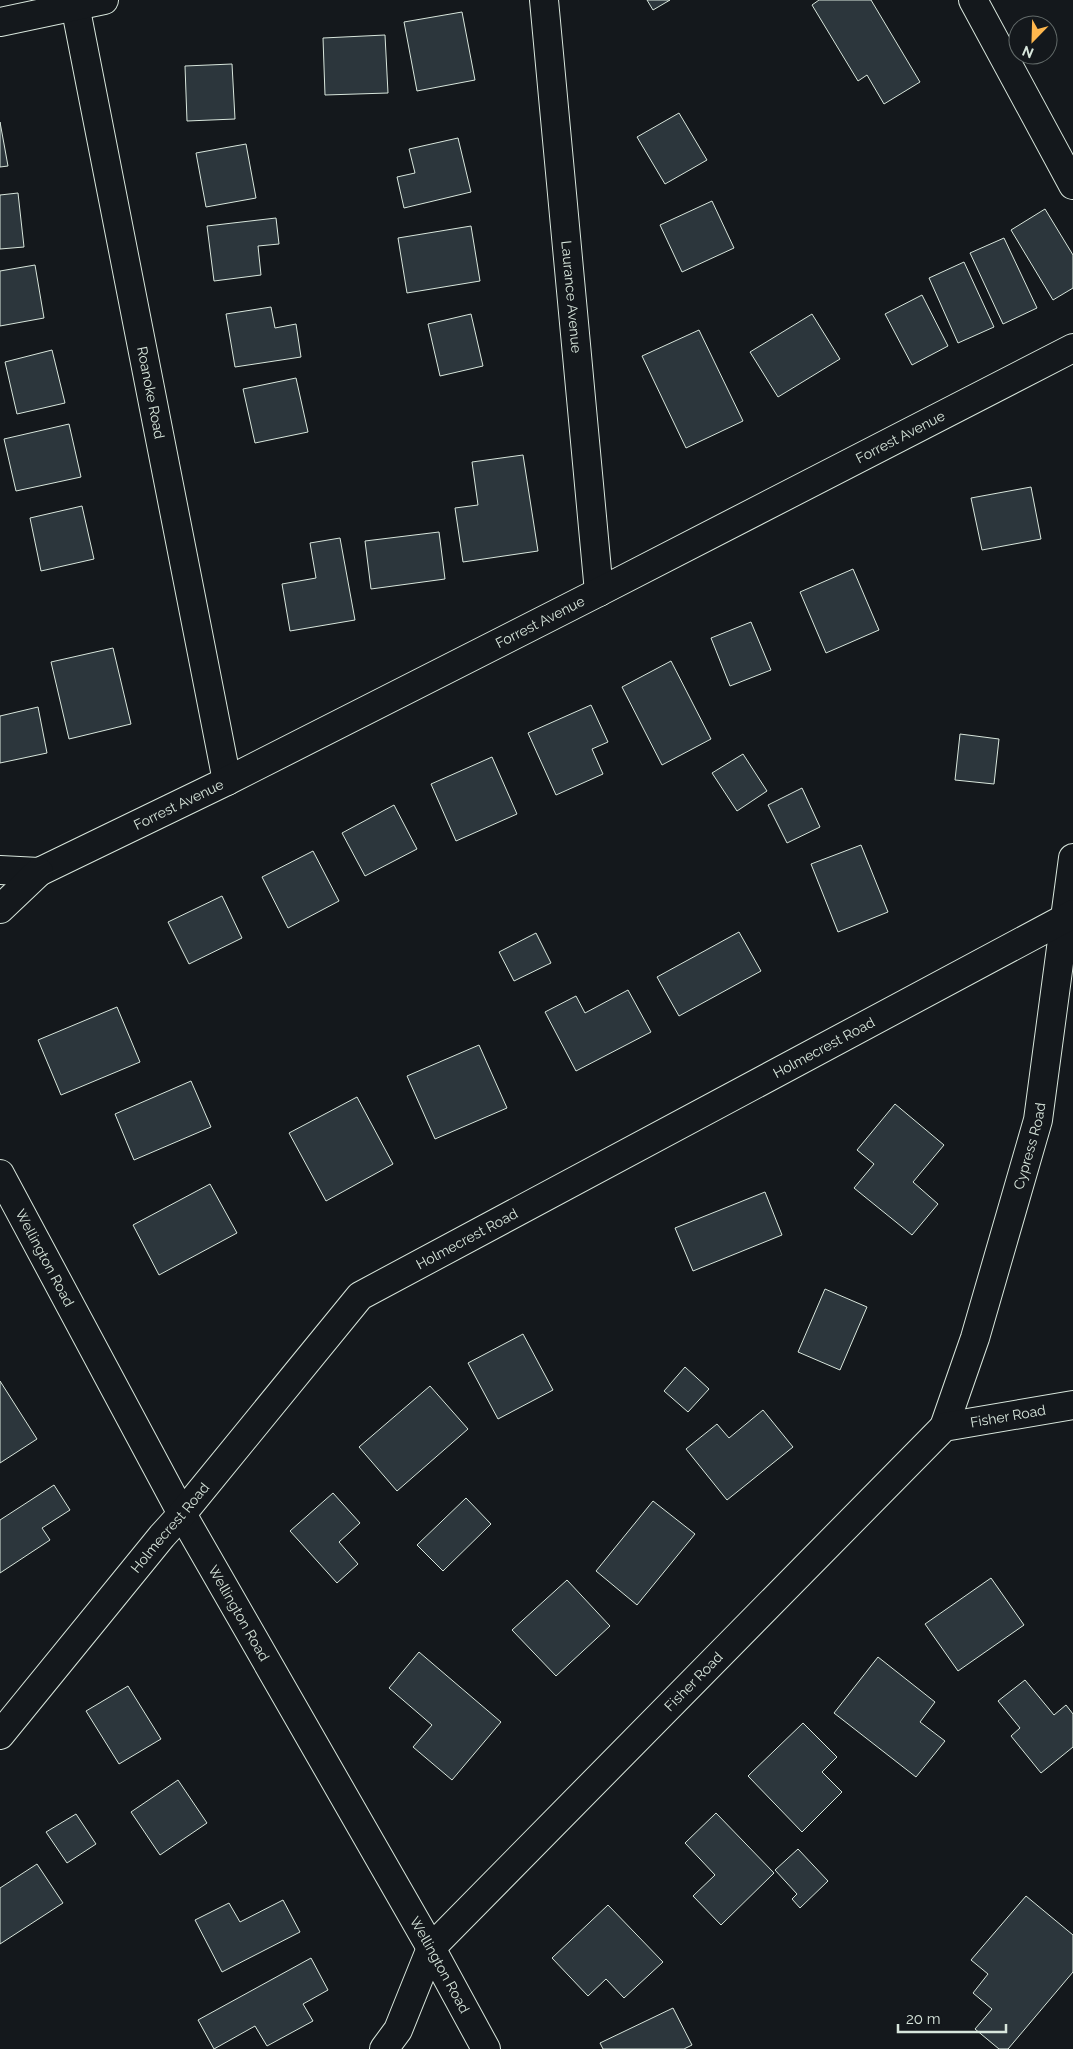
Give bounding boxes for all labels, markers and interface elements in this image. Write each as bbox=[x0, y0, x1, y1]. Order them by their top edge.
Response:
north arrow bbox=[1008, 15, 1058, 65]
text: N bbox=[1020, 43, 1036, 61]
street label: Laurance Avenue bbox=[558, 240, 585, 354]
street label: Roanoke Road bbox=[134, 345, 168, 440]
street label: Forrest Avenue bbox=[853, 407, 947, 466]
street label: Forrest Avenue bbox=[493, 593, 587, 651]
street label: Forrest Avenue bbox=[131, 776, 226, 833]
street label: Holmecrest Road bbox=[770, 1014, 877, 1081]
street label: Cypress Road bbox=[1010, 1102, 1048, 1191]
street label: Holmecrest Road bbox=[413, 1205, 520, 1272]
street label: Wellington Road bbox=[12, 1206, 77, 1309]
street label: Fisher Road bbox=[969, 1402, 1047, 1430]
street label: Holmecrest Road bbox=[127, 1479, 212, 1576]
street label: Wellington Road bbox=[205, 1562, 273, 1664]
street label: Fisher Road bbox=[661, 1649, 726, 1714]
street label: Wellington Road bbox=[407, 1914, 473, 2016]
scale bar bbox=[898, 2002, 1006, 2034]
text: 20 m bbox=[906, 2010, 941, 2028]

